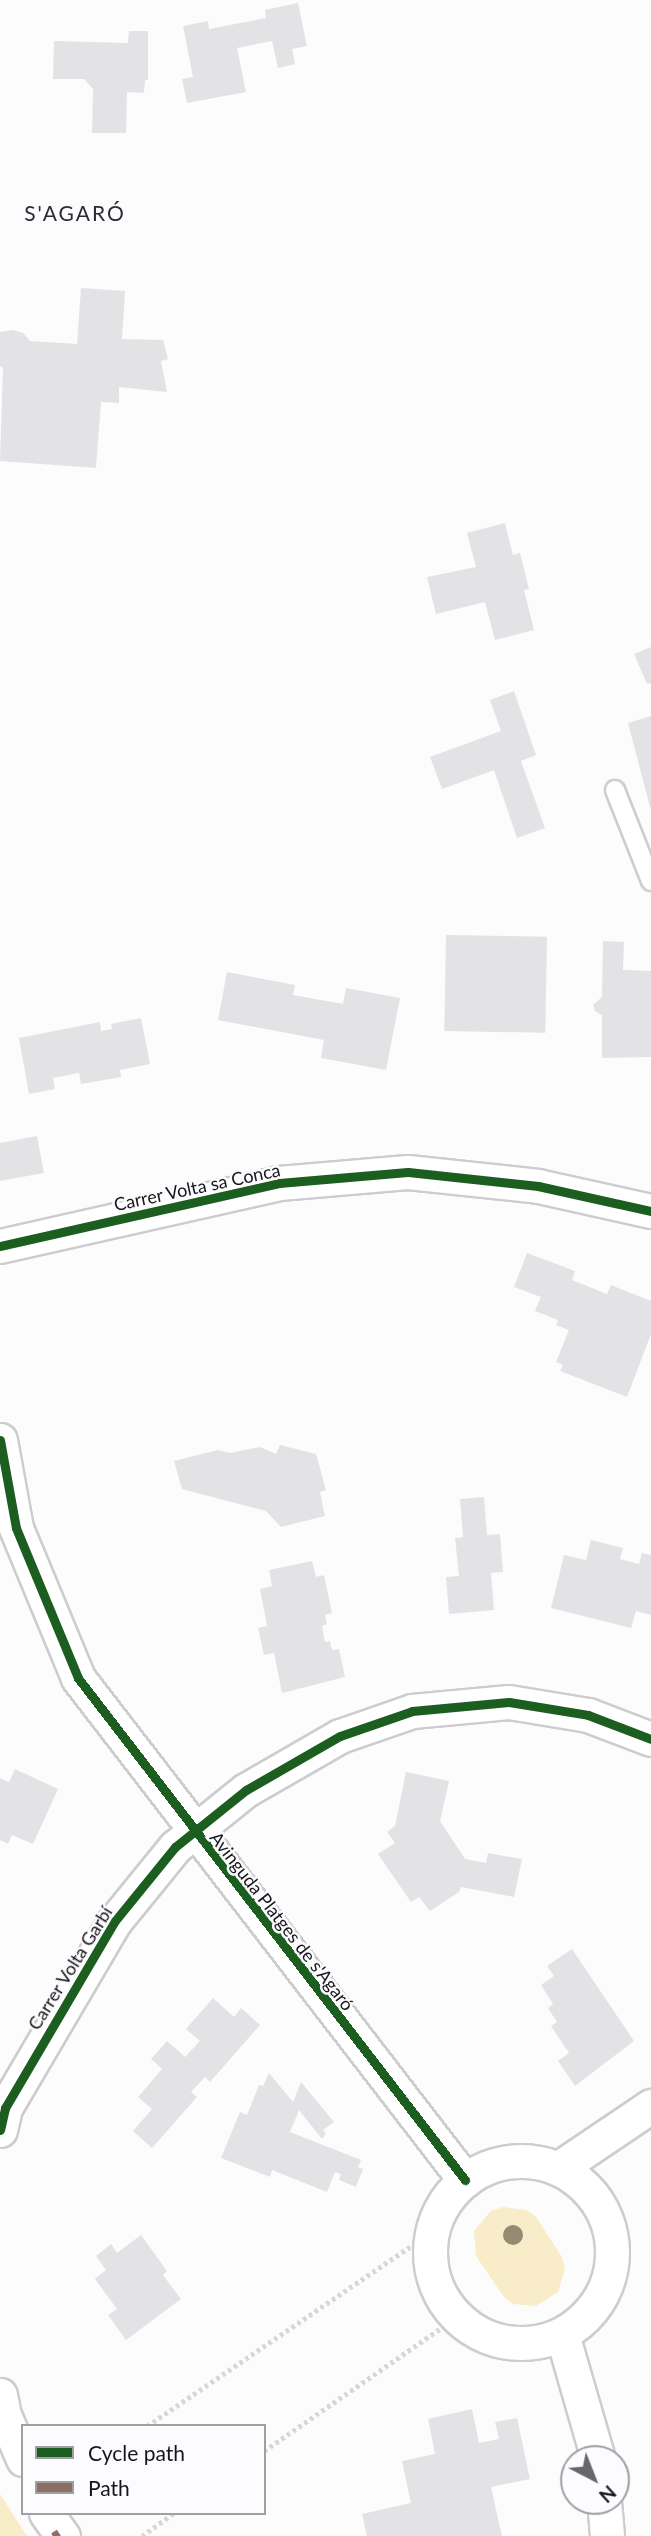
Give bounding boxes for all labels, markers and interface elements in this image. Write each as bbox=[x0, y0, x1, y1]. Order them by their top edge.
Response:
district label: S'AGARÓ bbox=[25, 200, 125, 226]
street label: Carrer Volta sa Conca bbox=[111, 1159, 283, 1215]
street label: Avinguda Platges de s'Agaró bbox=[205, 1827, 359, 2015]
street label: Carrer Volta Garbí bbox=[23, 1902, 117, 2034]
legend bbox=[21, 2424, 266, 2515]
text: Cycle path bbox=[88, 2440, 185, 2465]
north arrow bbox=[560, 2445, 630, 2515]
text: Path bbox=[88, 2475, 130, 2500]
text: N bbox=[595, 2481, 621, 2508]

